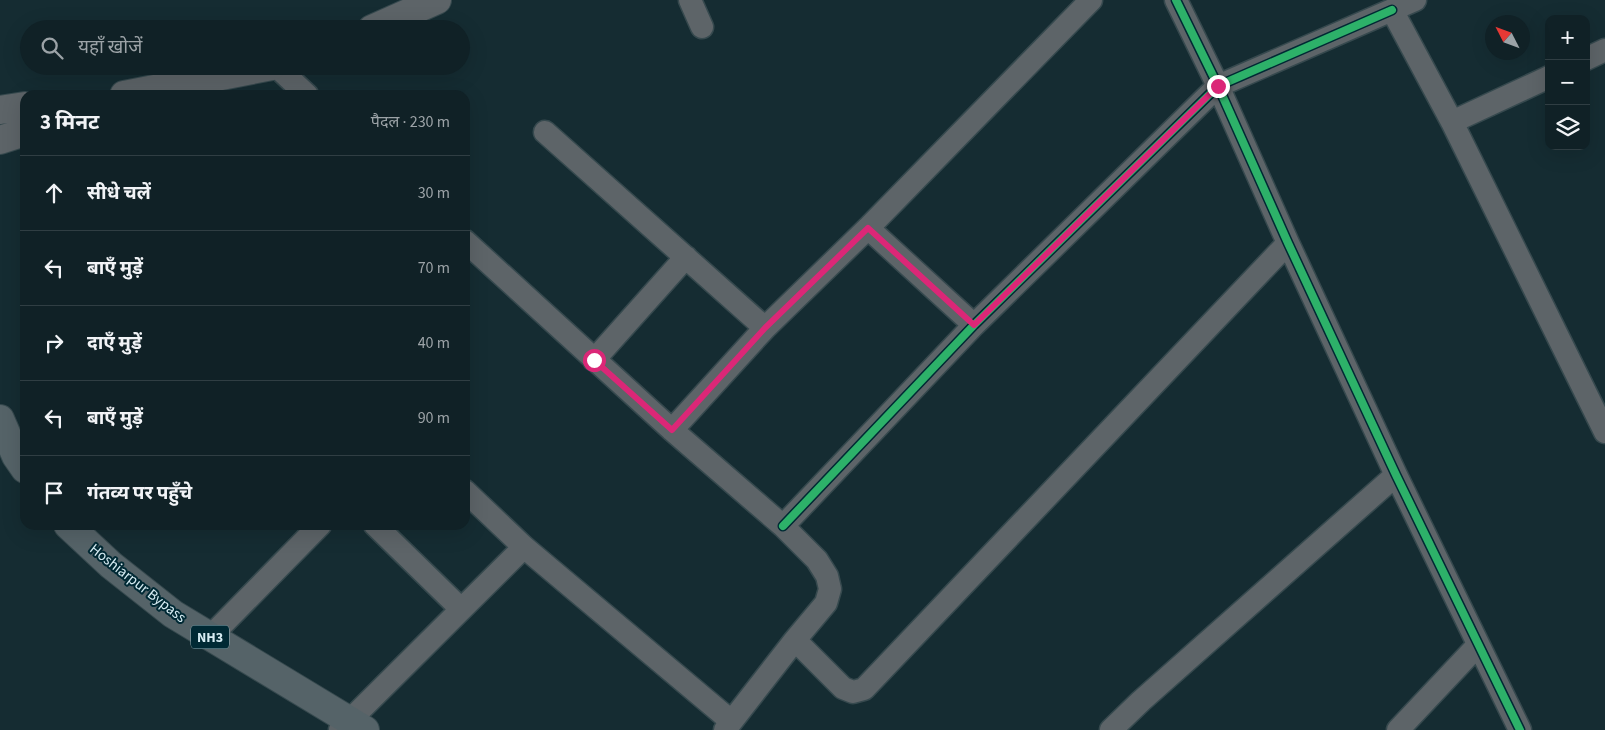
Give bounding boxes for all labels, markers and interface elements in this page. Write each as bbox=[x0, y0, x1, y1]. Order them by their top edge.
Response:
north arrow bbox=[1485, 15, 1530, 60]
map controls bbox=[1545, 15, 1590, 150]
button: + bbox=[1545, 15, 1590, 60]
search box bbox=[20, 20, 470, 75]
icon: search bbox=[38, 34, 66, 62]
text: यहाँ खोजें bbox=[78, 34, 142, 61]
button: − bbox=[1545, 60, 1590, 105]
route end bbox=[1207, 75, 1230, 98]
button: layers bbox=[1545, 105, 1590, 150]
text: 3 मिनट bbox=[40, 107, 99, 137]
text: पैदल · 230 m bbox=[371, 111, 450, 133]
icon: ahead bbox=[40, 179, 68, 207]
text: सीधे चलें bbox=[87, 180, 151, 207]
text: 30 m bbox=[418, 182, 450, 204]
icon: left bbox=[40, 254, 68, 282]
text: बाएँ मुड़ें bbox=[87, 255, 143, 282]
text: 70 m bbox=[418, 257, 450, 279]
icon: right bbox=[40, 329, 68, 357]
text: दाएँ मुड़ें bbox=[87, 330, 142, 357]
text: 40 m bbox=[418, 332, 450, 354]
route start bbox=[583, 349, 606, 372]
icon: left bbox=[40, 404, 68, 432]
text: बाएँ मुड़ें bbox=[87, 405, 143, 432]
text: 90 m bbox=[418, 407, 450, 429]
icon: arrive bbox=[40, 479, 68, 507]
text: गंतव्य पर पहुँचे bbox=[87, 480, 192, 507]
street label: Hoshiarpur Bypass bbox=[85, 539, 190, 628]
road number: NH3 bbox=[191, 626, 229, 649]

